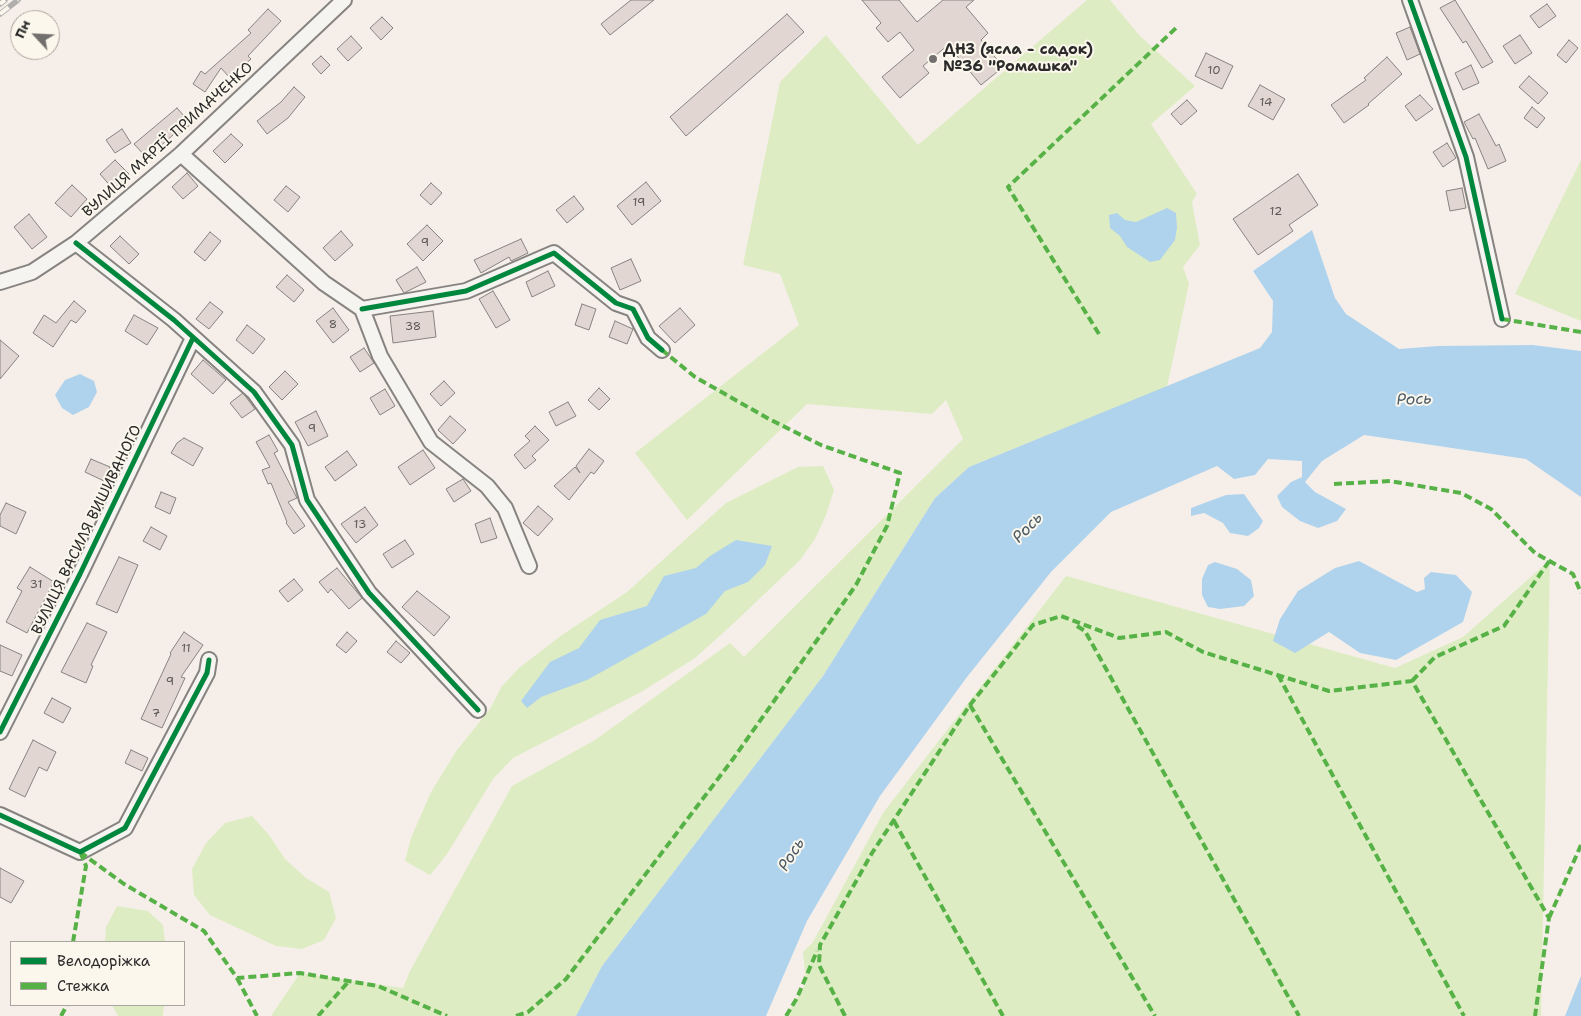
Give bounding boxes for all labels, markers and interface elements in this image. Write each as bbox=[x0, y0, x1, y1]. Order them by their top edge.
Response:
north arrow bbox=[10, 10, 60, 60]
text: Пн bbox=[10, 17, 34, 41]
place label: ДНЗ (ясла - садок) №36 "Ромашка" bbox=[943, 41, 1093, 76]
marker: ДНЗ (ясла - садок) №36 "Ромашка" bbox=[927, 53, 939, 65]
street label: ВУЛИЦЯ МАРІЇ ПРИМАЧЕНКО bbox=[79, 59, 257, 221]
house number: 10 bbox=[1207, 64, 1221, 78]
house number: 14 bbox=[1260, 96, 1272, 110]
house number: 19 bbox=[633, 196, 645, 210]
house number: 12 bbox=[1270, 205, 1282, 219]
house number: 9 bbox=[421, 236, 429, 250]
house number: 8 bbox=[329, 318, 337, 332]
house number: 38 bbox=[405, 320, 421, 334]
water label: Рось bbox=[1396, 390, 1432, 410]
street label: ВУЛИЦЯ ВАСИЛЯ ВИШИВАНОГО bbox=[28, 422, 146, 638]
house number: 9 bbox=[308, 422, 316, 436]
water label: Рось bbox=[1009, 509, 1047, 547]
house number: 13 bbox=[354, 518, 366, 532]
house number: 31 bbox=[30, 578, 42, 592]
house number: 11 bbox=[181, 642, 191, 656]
house number: 9 bbox=[166, 675, 174, 689]
house number: 7 bbox=[152, 707, 160, 721]
water label: Рось bbox=[775, 835, 809, 875]
legend bbox=[10, 941, 185, 1006]
text: Велодоріжка bbox=[57, 951, 150, 971]
text: Стежка bbox=[57, 976, 109, 996]

